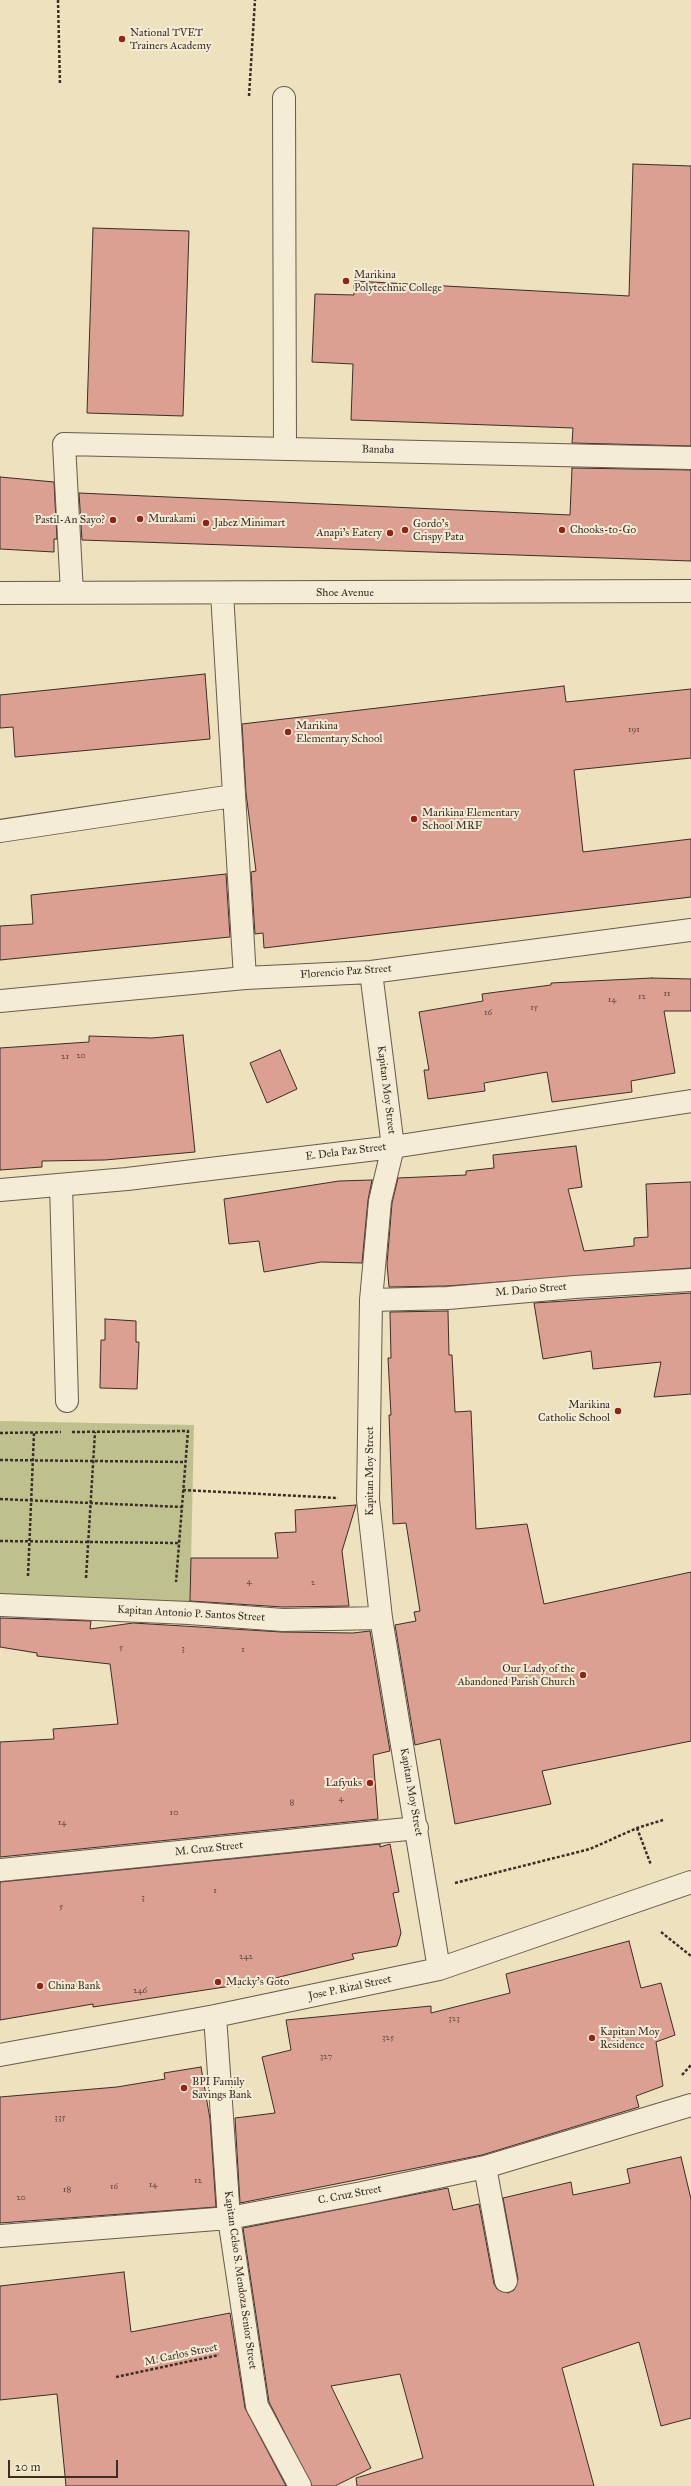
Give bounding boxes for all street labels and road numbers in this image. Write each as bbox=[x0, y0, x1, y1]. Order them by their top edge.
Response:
street label: Banaba bbox=[362, 443, 394, 457]
street label: Shoe Avenue bbox=[316, 586, 374, 600]
street label: Florencio Paz Street bbox=[300, 962, 392, 982]
street label: Kapitan Moy Street bbox=[374, 1045, 398, 1135]
street label: E. Dela Paz Street bbox=[305, 1140, 387, 1164]
street label: M. Dario Street bbox=[495, 1280, 567, 1300]
street label: Kapitan Moy Street bbox=[363, 1426, 377, 1516]
street label: Kapitan Antonio P. Santos Street bbox=[117, 1604, 265, 1624]
street label: Kapitan Moy Street bbox=[397, 1747, 425, 1837]
street label: M. Cruz Street bbox=[174, 1839, 244, 1859]
street label: Jose P. Rizal Street bbox=[307, 1973, 393, 2003]
street label: C. Cruz Street bbox=[317, 2182, 383, 2208]
street label: Kapitan Celso S. Mendoza Senior Street bbox=[221, 2190, 259, 2370]
street label: M. Carlos Street bbox=[143, 2341, 219, 2369]

